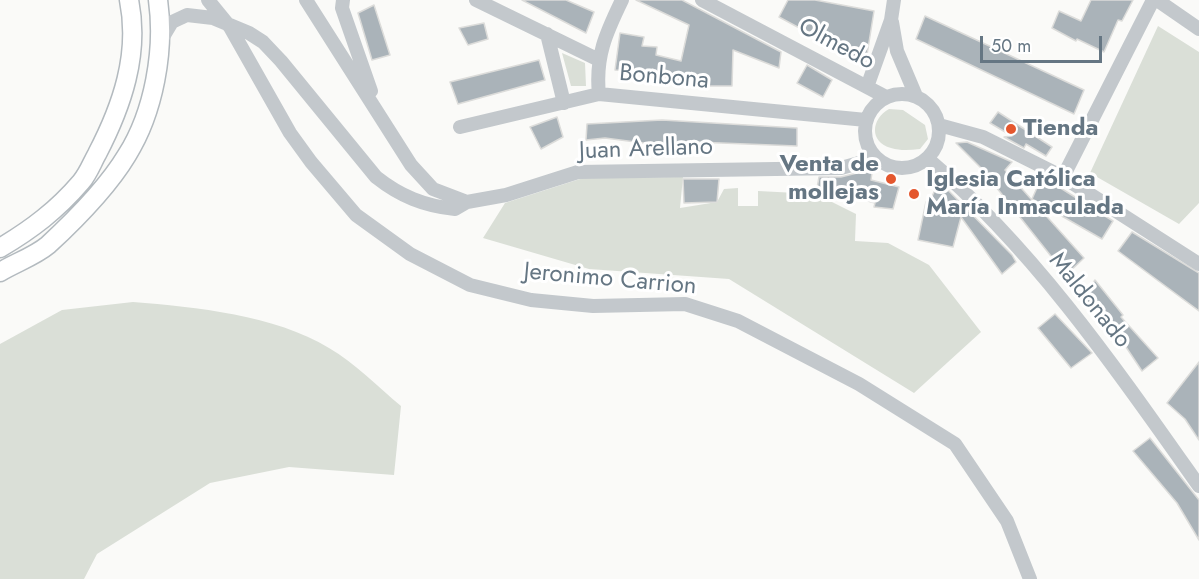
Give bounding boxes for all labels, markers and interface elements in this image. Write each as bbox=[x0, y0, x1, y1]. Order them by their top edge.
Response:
street label: Olmedo bbox=[793, 13, 879, 77]
scale bar bbox=[983, 24, 1104, 62]
text: 50 m bbox=[991, 33, 1031, 59]
street label: Bonbona bbox=[618, 60, 710, 96]
place label: Tienda bbox=[1023, 115, 1098, 143]
marker: Tienda bbox=[1004, 122, 1018, 136]
street label: Juan Arellano bbox=[579, 133, 713, 167]
place label: Venta de mollejas bbox=[779, 151, 879, 207]
place label: Iglesia Católica María Inmaculada bbox=[926, 166, 1124, 222]
marker: Venta de mollejas bbox=[884, 172, 898, 186]
marker: Iglesia Católica María Inmaculada bbox=[907, 187, 921, 201]
street label: Maldonado bbox=[1042, 248, 1136, 354]
street label: Jeronimo Carrion bbox=[522, 258, 698, 302]

